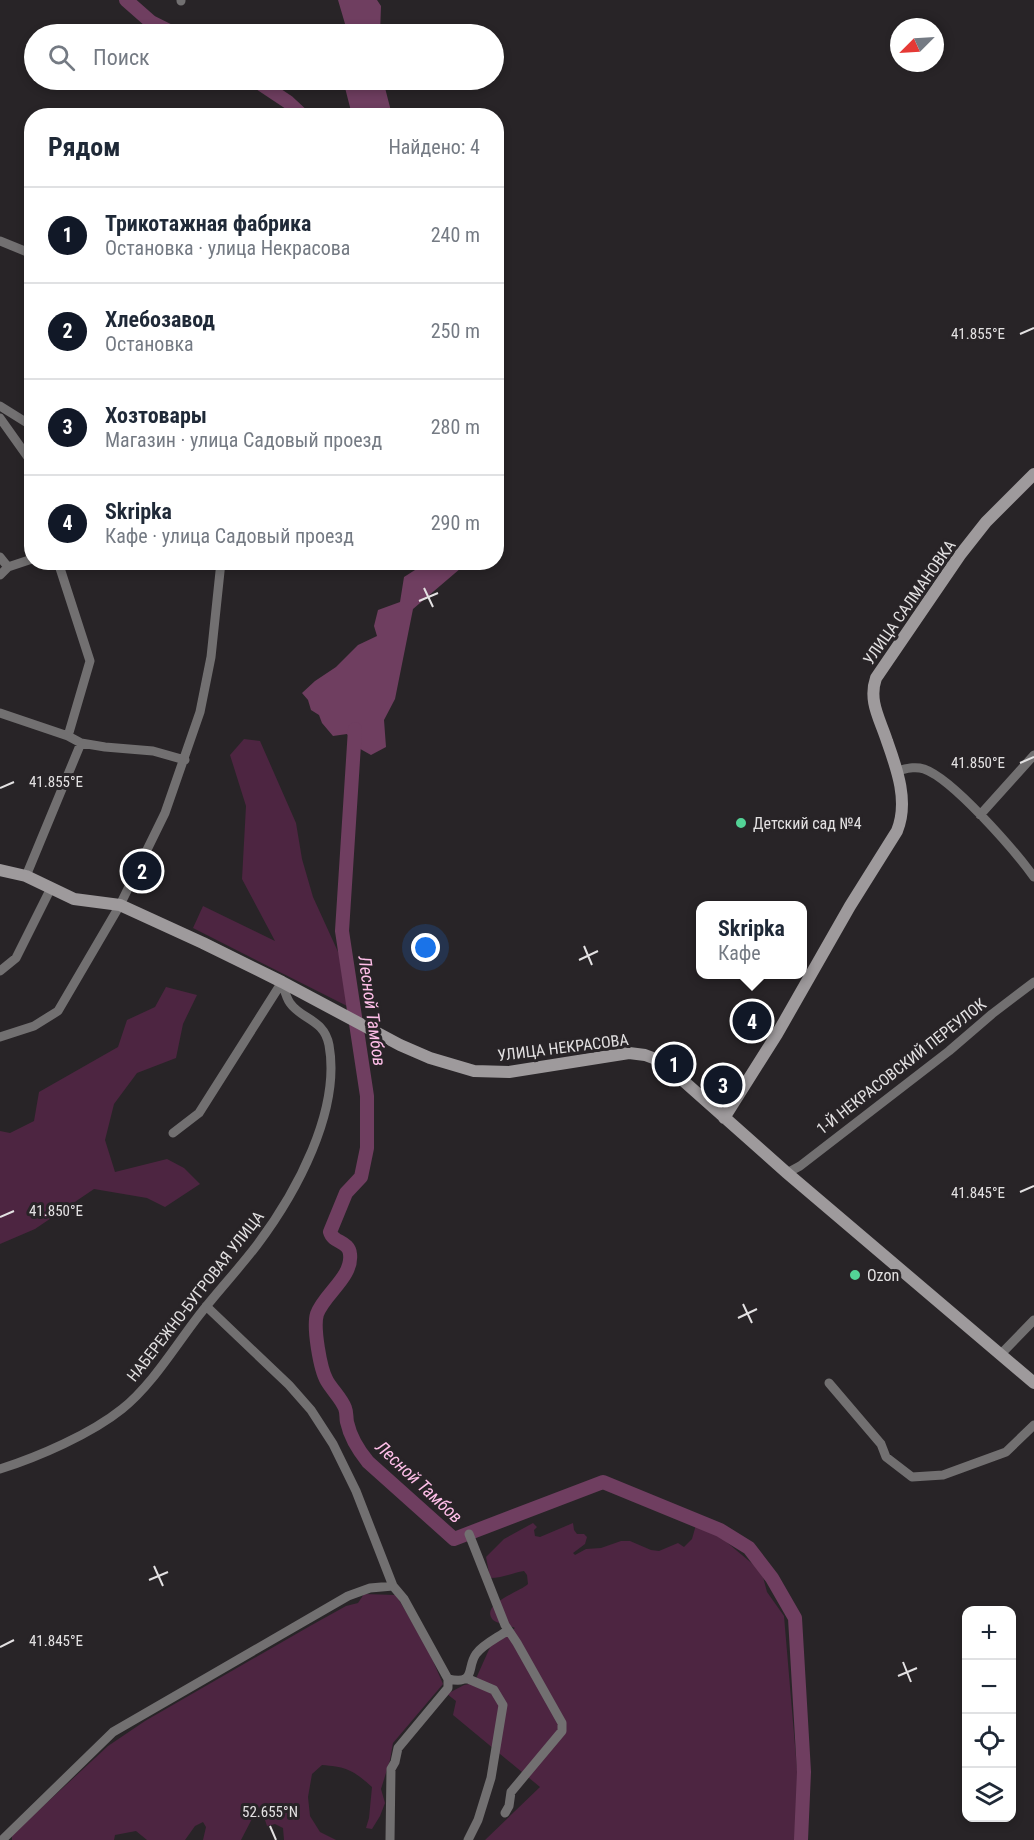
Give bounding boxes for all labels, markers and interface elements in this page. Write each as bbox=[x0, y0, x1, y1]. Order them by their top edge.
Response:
north arrow bbox=[890, 18, 944, 72]
search box bbox=[24, 24, 504, 90]
icon: search bbox=[45, 41, 78, 74]
text: Поиск bbox=[93, 45, 150, 70]
text: Рядом bbox=[48, 132, 120, 162]
text: Найдено: 4 bbox=[388, 135, 480, 159]
text: Трикотажная фабрика bbox=[105, 211, 311, 236]
text: 1 bbox=[62, 223, 73, 247]
text: 240 m bbox=[431, 223, 480, 247]
text: Остановка · улица Некрасова bbox=[105, 236, 350, 260]
text: Хлебозавод bbox=[105, 307, 215, 332]
text: 2 bbox=[62, 319, 73, 343]
text: 250 m bbox=[431, 319, 480, 343]
text: 41.855°E bbox=[951, 325, 1005, 343]
text: Остановка bbox=[105, 332, 194, 356]
text: Хозтовары bbox=[105, 403, 207, 428]
text: 3 bbox=[62, 415, 73, 439]
text: 280 m bbox=[431, 415, 480, 439]
text: Магазин · улица Садовый проезд bbox=[105, 428, 382, 452]
text: Skripka bbox=[105, 499, 172, 524]
text: 4 bbox=[62, 511, 73, 535]
text: 290 m bbox=[431, 511, 480, 535]
text: Кафе · улица Садовый проезд bbox=[105, 524, 354, 548]
street label: УЛИЦА САЛМАНОВКА bbox=[859, 536, 960, 668]
text: 41.850°E bbox=[951, 754, 1005, 772]
text: 41.855°E bbox=[29, 773, 83, 791]
place label: Детский сад №4 bbox=[753, 814, 862, 833]
marker: Детский сад №4 bbox=[734, 816, 748, 830]
pin: 2 bbox=[122, 848, 162, 894]
popup bbox=[696, 901, 807, 979]
text: Skripka bbox=[718, 916, 785, 941]
your location bbox=[411, 933, 440, 962]
text: Кафе bbox=[718, 941, 761, 965]
water label: Лесной Тамбов bbox=[354, 953, 391, 1067]
street label: 1-Й НЕКРАСОВСКИЙ ПЕРЕУЛОК bbox=[813, 994, 990, 1138]
pin: 4 bbox=[732, 998, 771, 1044]
street label: УЛИЦА НЕКРАСОВА bbox=[496, 1030, 630, 1065]
pin: 1 bbox=[654, 1042, 694, 1086]
pin: 3 bbox=[704, 1062, 742, 1108]
text: 41.845°E bbox=[951, 1184, 1005, 1202]
text: 41.850°E bbox=[29, 1202, 83, 1220]
street label: НАБЕРЕЖНО-БУГРОВАЯ УЛИЦА bbox=[123, 1207, 268, 1385]
place label: Ozon bbox=[867, 1266, 899, 1285]
marker: Ozon bbox=[848, 1268, 862, 1282]
water label: Лесной Тамбов bbox=[371, 1435, 467, 1527]
map controls bbox=[962, 1606, 1016, 1822]
button: + bbox=[962, 1606, 1016, 1660]
text: 41.845°E bbox=[29, 1632, 83, 1650]
button: − bbox=[962, 1660, 1016, 1714]
button: locate bbox=[962, 1714, 1016, 1768]
button: layers bbox=[962, 1768, 1016, 1822]
text: 52.655°N bbox=[242, 1803, 298, 1821]

